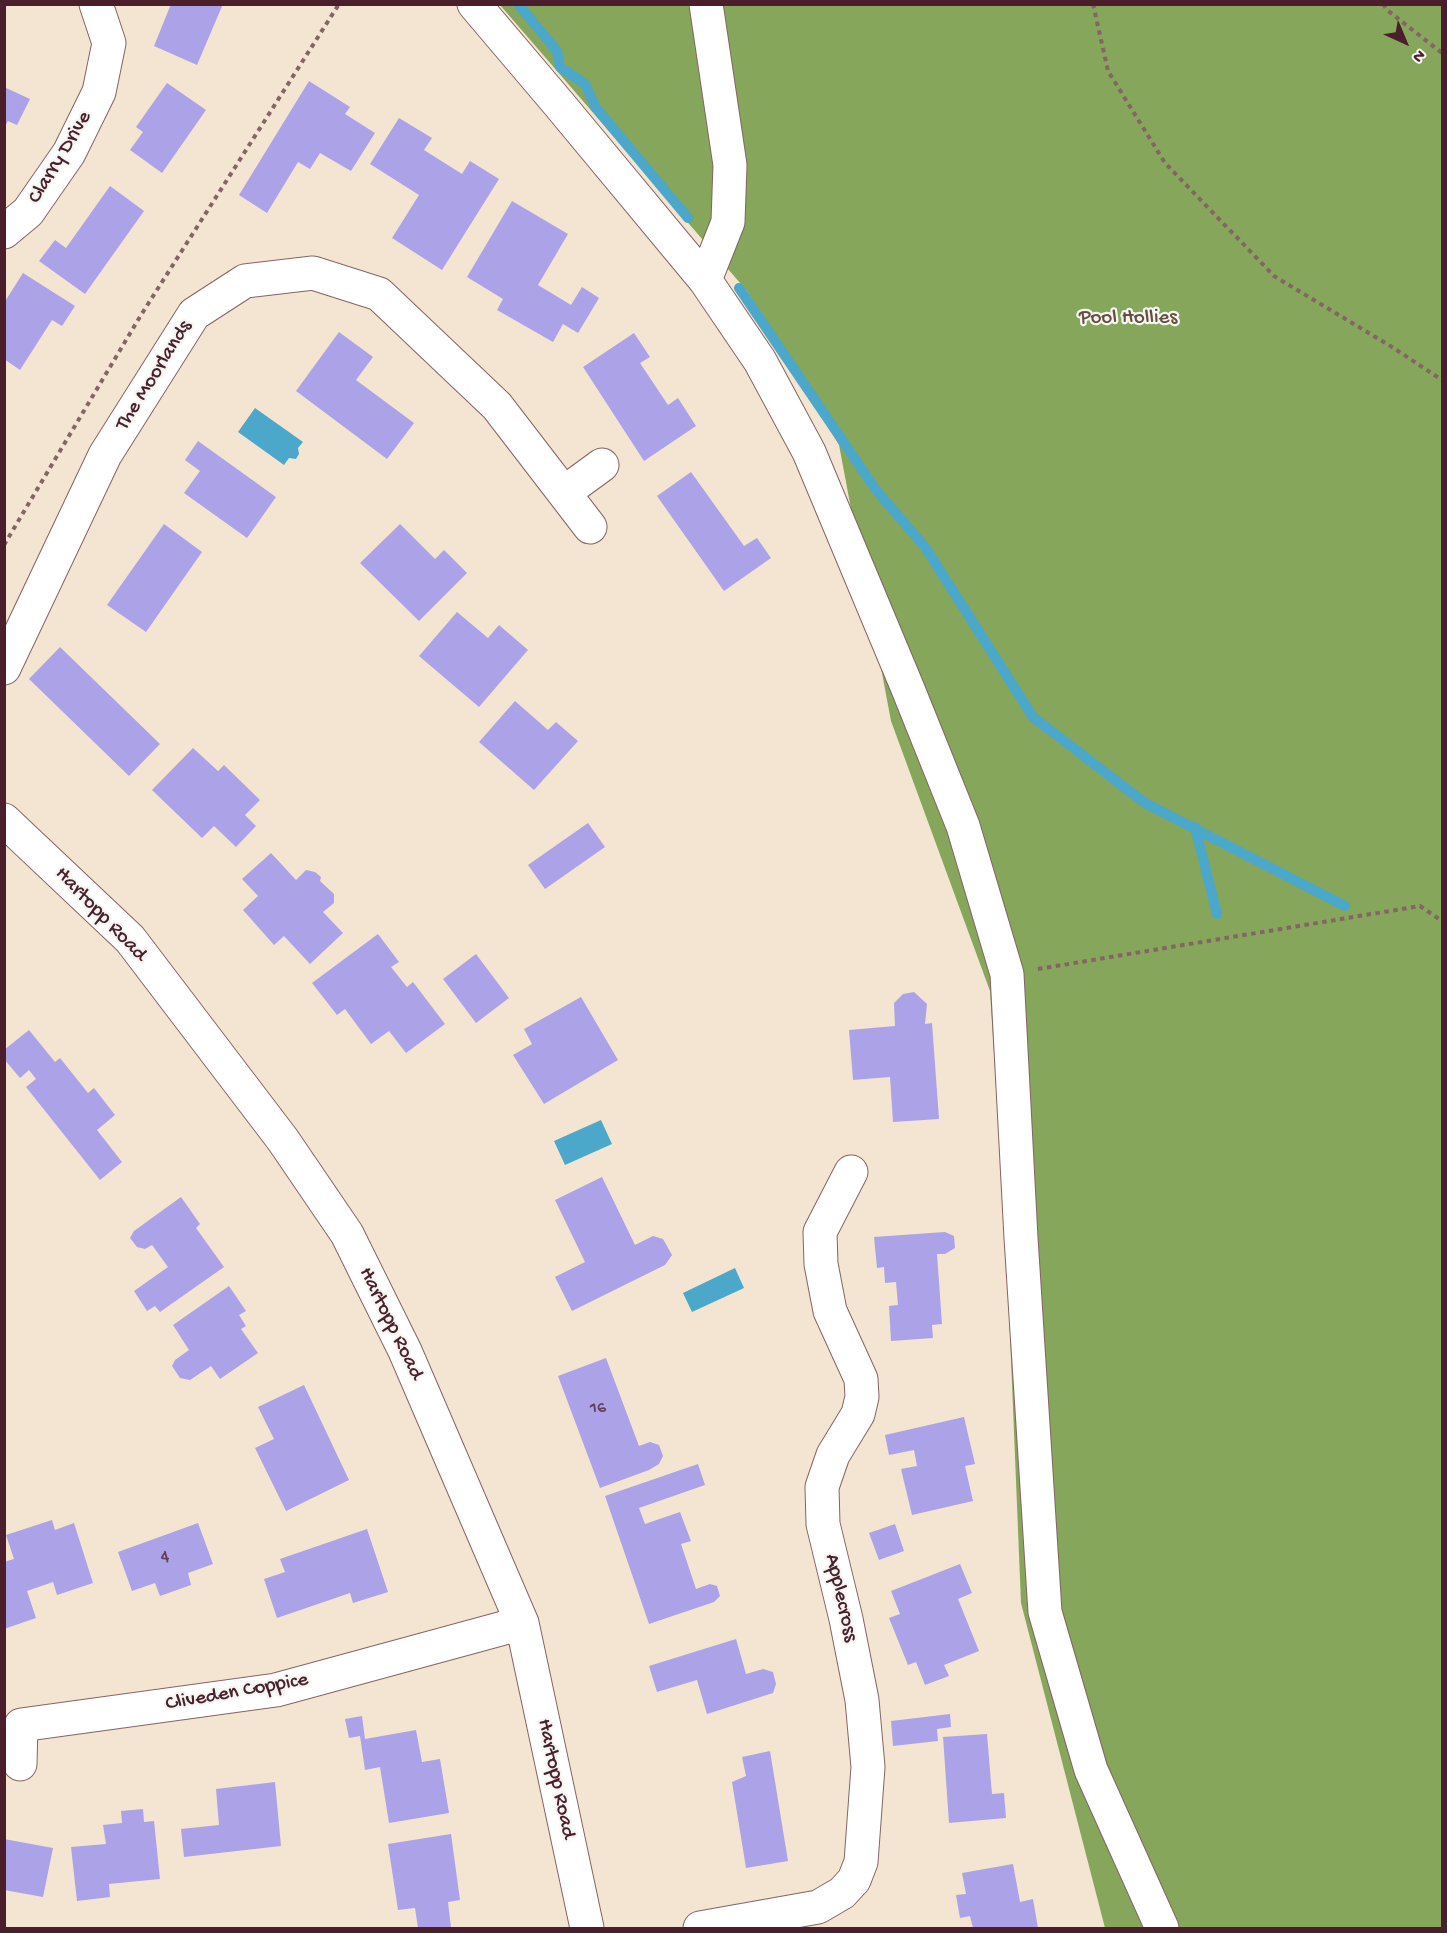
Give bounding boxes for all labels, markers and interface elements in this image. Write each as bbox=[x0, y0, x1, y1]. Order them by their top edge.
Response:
north arrow bbox=[1375, 12, 1435, 72]
text: N bbox=[1407, 45, 1428, 66]
street label: Clarry Drive bbox=[24, 107, 98, 209]
park label: Pool Hollies bbox=[1079, 306, 1177, 332]
street label: The Moorlands bbox=[111, 316, 199, 436]
street label: Hartopp Road bbox=[49, 862, 151, 968]
street label: Hartopp Road bbox=[352, 1264, 428, 1384]
house number: 16 bbox=[590, 1398, 606, 1420]
house number: 4 bbox=[161, 1547, 169, 1569]
street label: Applecross bbox=[818, 1552, 862, 1644]
street label: Cliveden Coppice bbox=[164, 1668, 310, 1718]
street label: Hartopp Road bbox=[530, 1717, 580, 1841]

